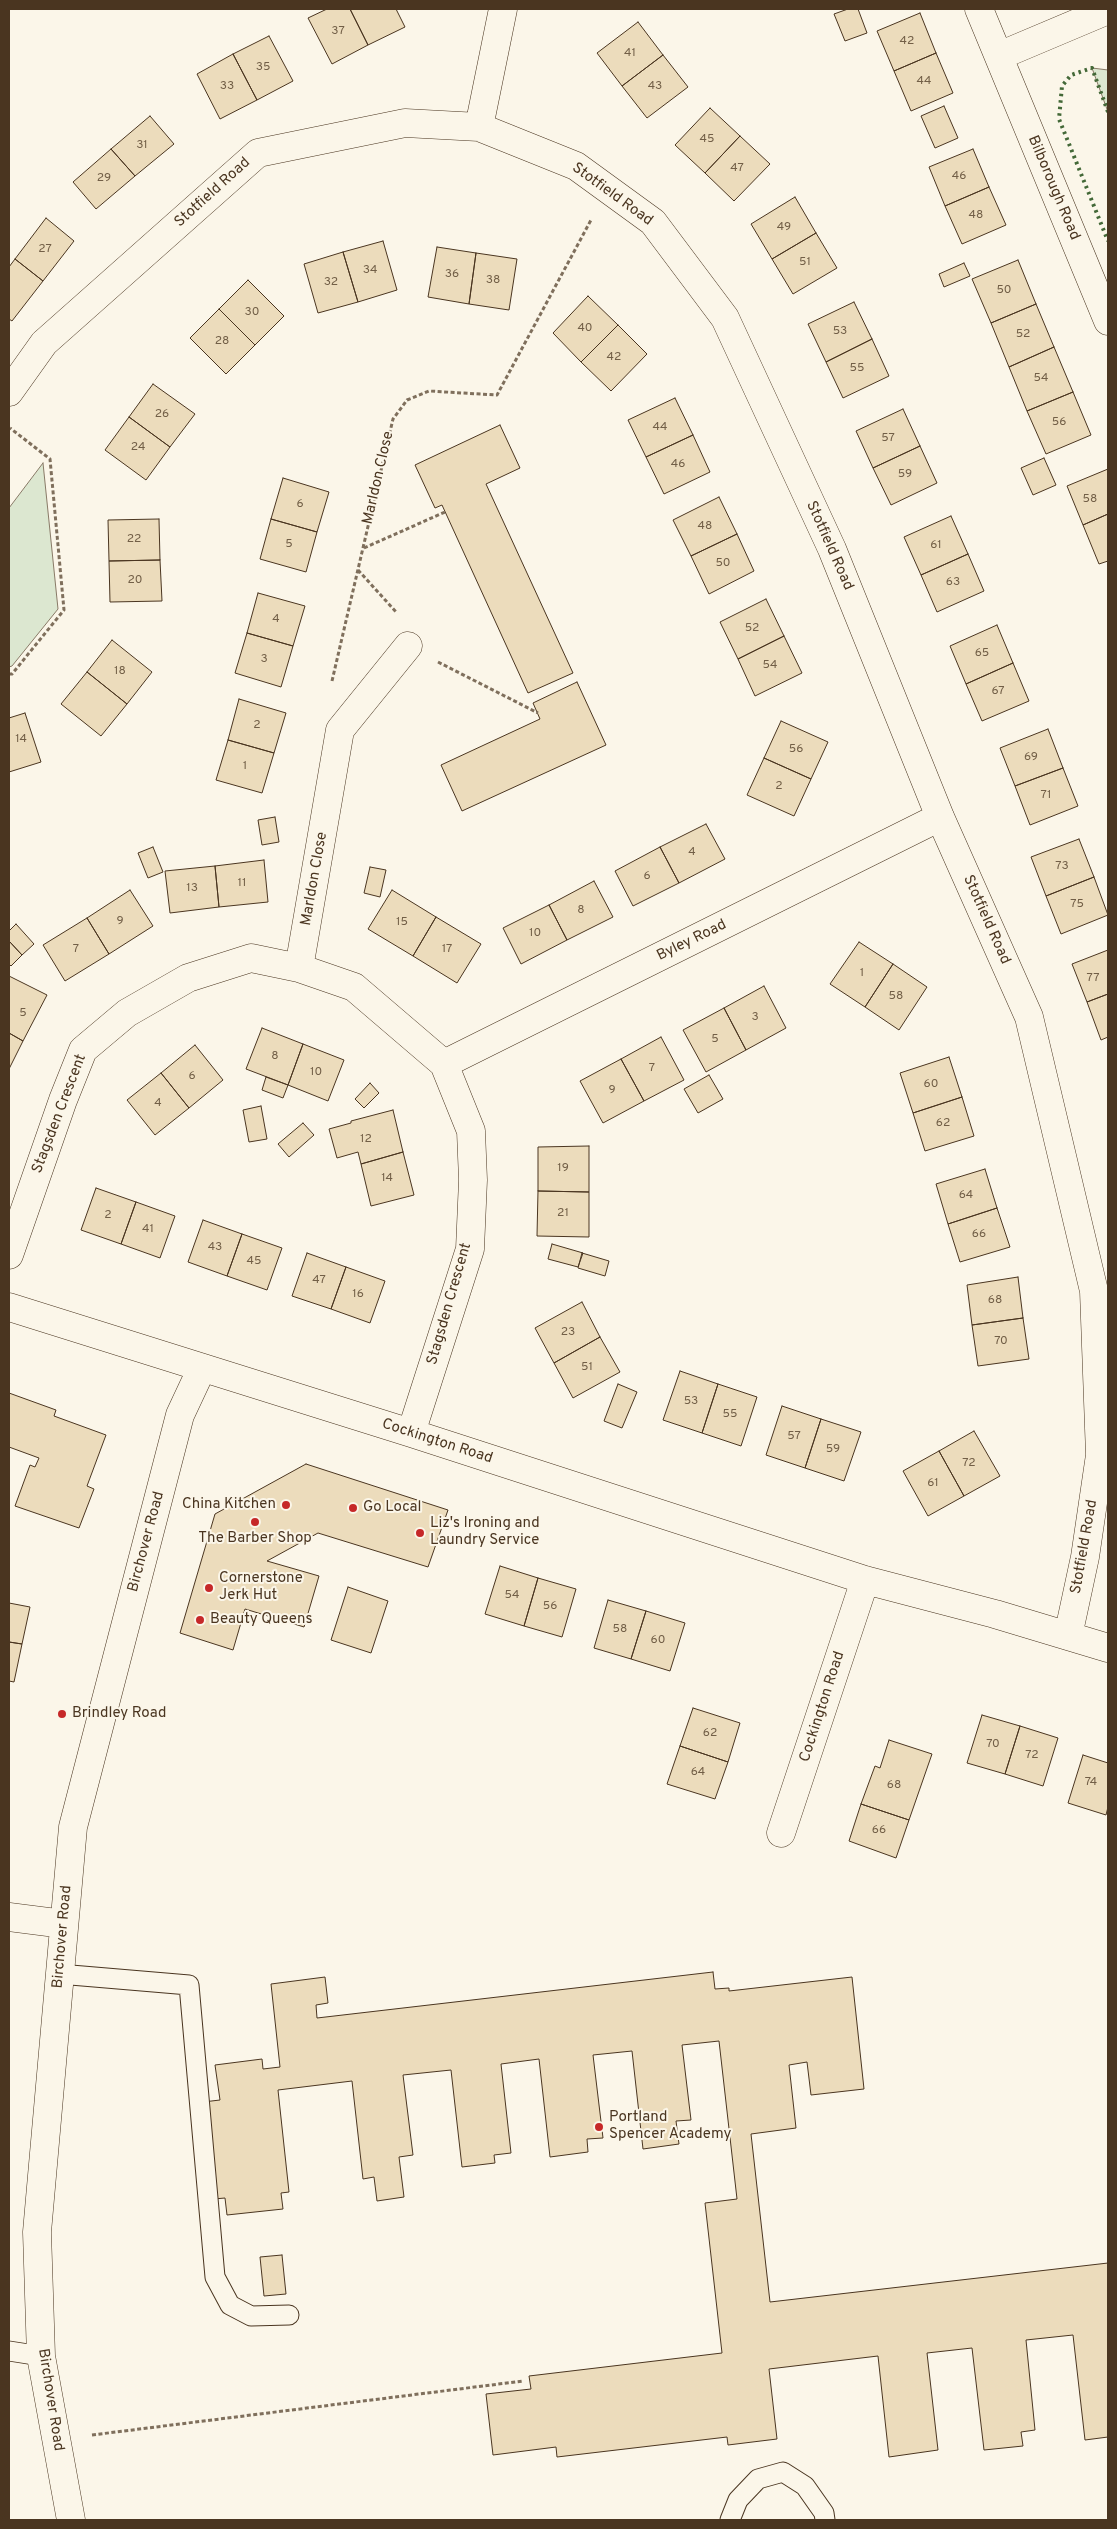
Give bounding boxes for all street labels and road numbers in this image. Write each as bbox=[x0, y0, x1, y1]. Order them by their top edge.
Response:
street label: Bilborough Road bbox=[1023, 133, 1083, 243]
street label: Stotfield Road bbox=[171, 154, 255, 232]
street label: Stotfield Road bbox=[568, 160, 656, 230]
street label: Marldon Close bbox=[360, 430, 398, 526]
street label: Stotfield Road bbox=[801, 499, 857, 593]
street label: Marldon Close bbox=[298, 831, 332, 927]
street label: Stotfield Road bbox=[958, 873, 1014, 967]
street label: Byley Road bbox=[654, 916, 730, 966]
street label: Stagsden Crescent bbox=[29, 1052, 91, 1176]
street label: Stagsden Crescent bbox=[424, 1241, 476, 1367]
street label: Cockington Road bbox=[379, 1416, 495, 1468]
street label: Birchover Road bbox=[125, 1490, 169, 1594]
street label: Stotfield Road bbox=[1068, 1498, 1102, 1596]
street label: Cockington Road bbox=[797, 1649, 849, 1765]
street label: Birchover Road bbox=[50, 1885, 76, 1989]
street label: Birchover Road bbox=[33, 2347, 67, 2453]

